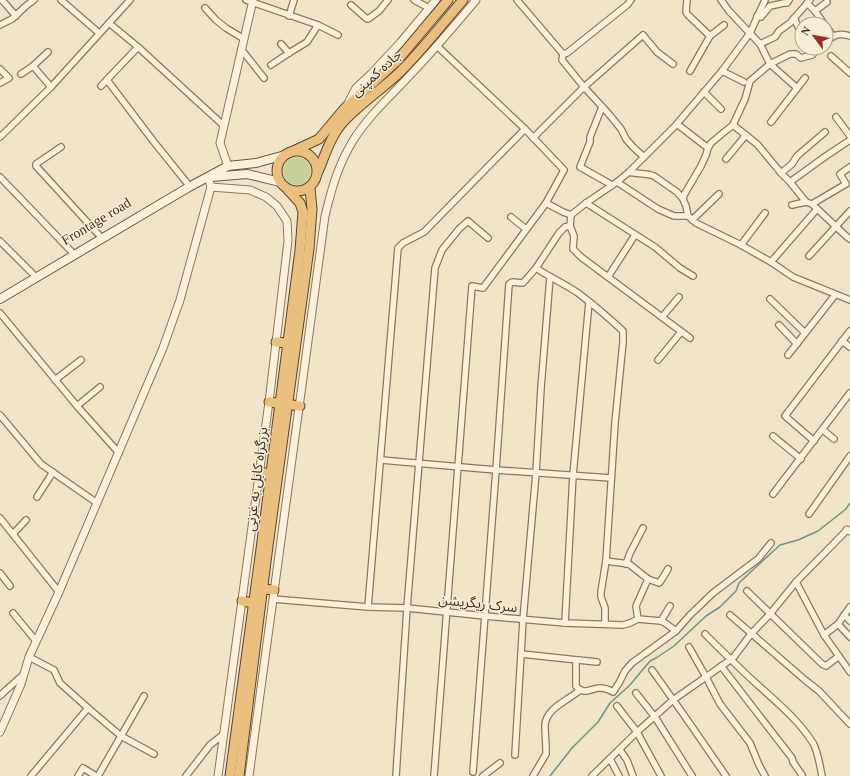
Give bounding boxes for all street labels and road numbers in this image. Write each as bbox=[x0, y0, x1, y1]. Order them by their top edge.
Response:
street label: جاده کمپنی bbox=[348, 47, 406, 101]
street label: Frontage road bbox=[59, 195, 134, 248]
street label: بزرگراه کابل به غزنی bbox=[243, 426, 271, 532]
street label: سرک ریگریشن bbox=[438, 592, 518, 616]

